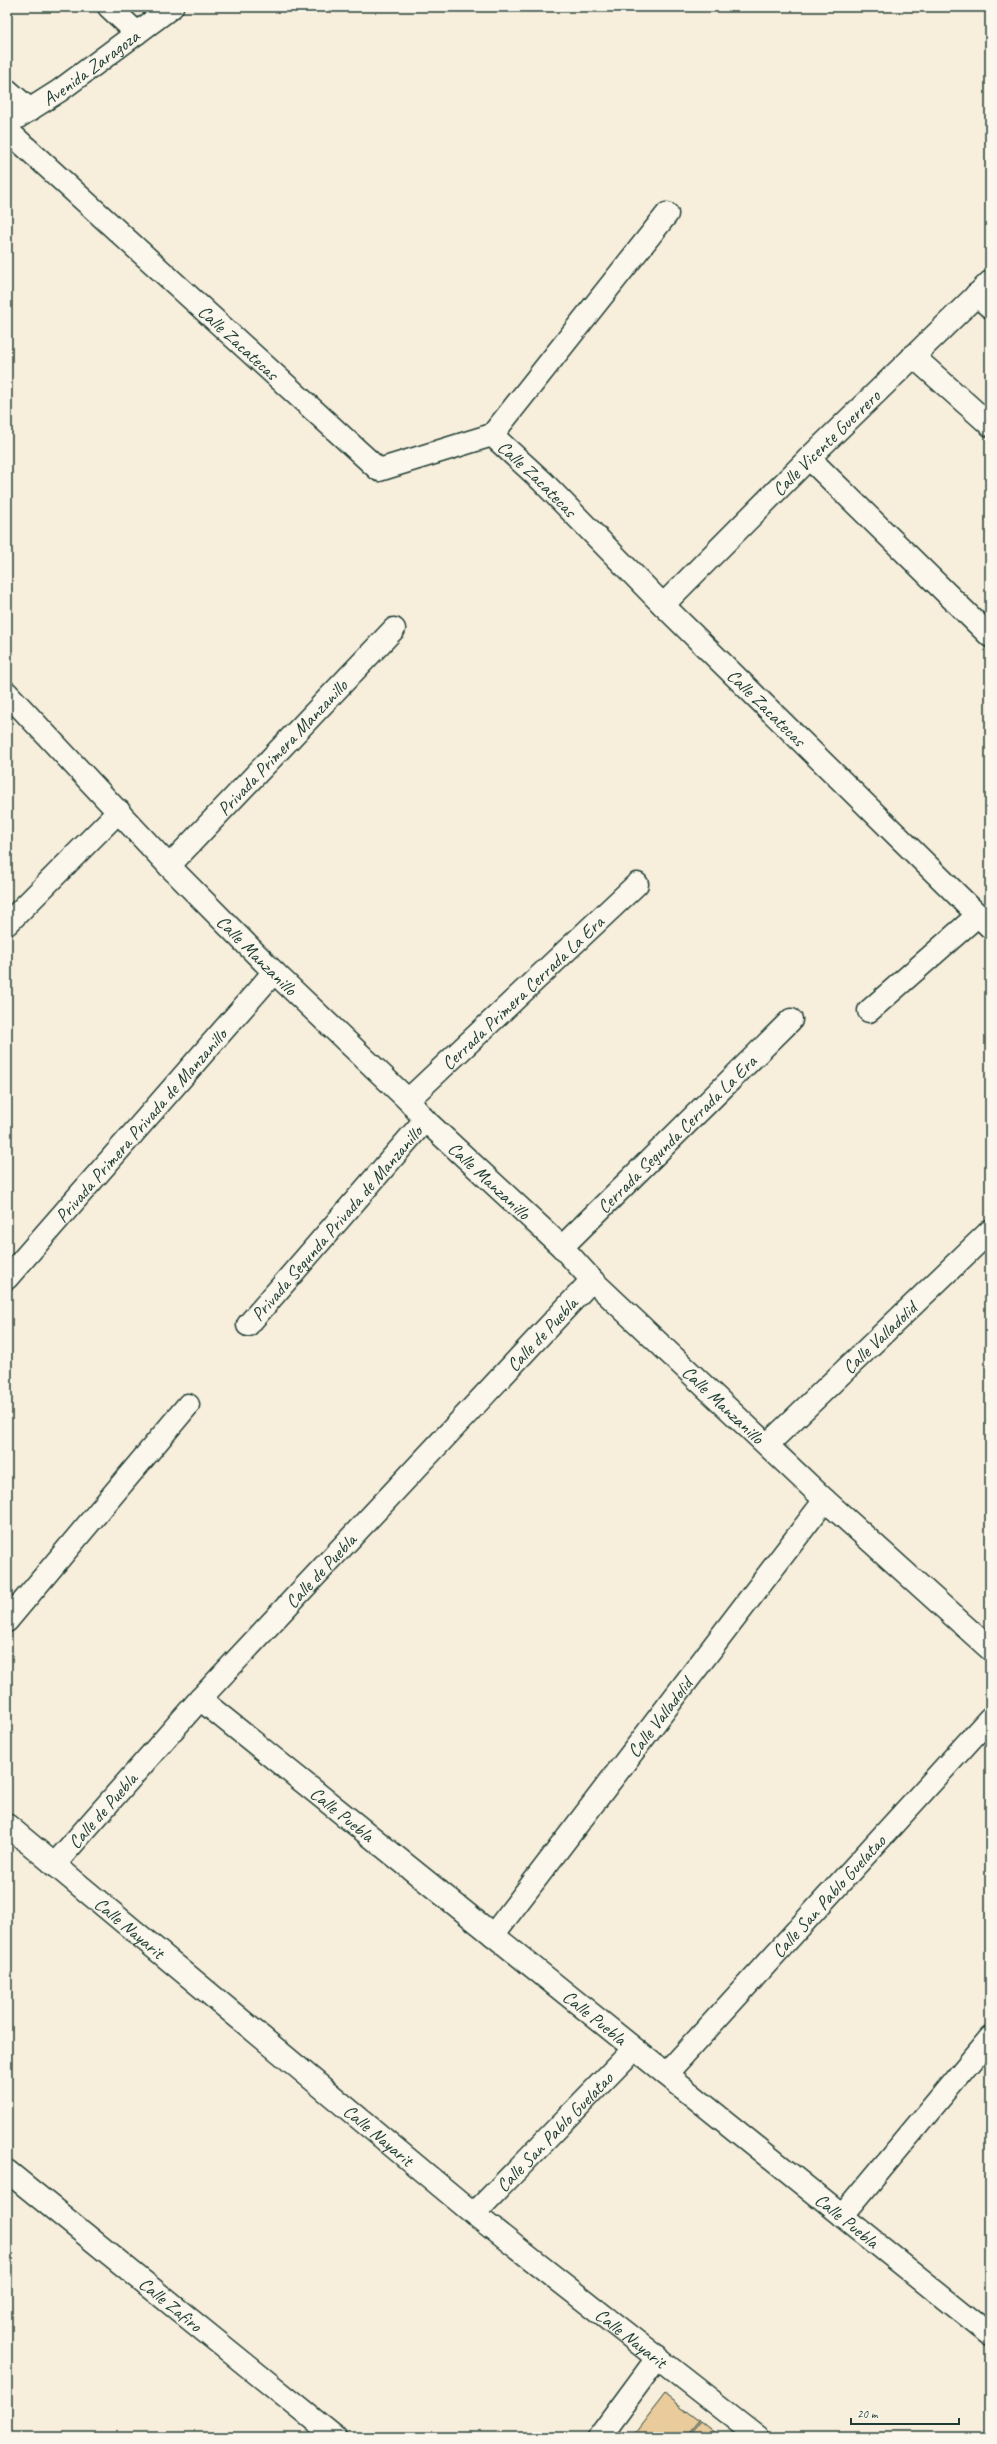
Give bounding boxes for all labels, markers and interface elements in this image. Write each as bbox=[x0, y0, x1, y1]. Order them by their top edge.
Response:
street label: Avenida Zaragoza bbox=[38, 24, 146, 111]
street label: Calle Zacatecas bbox=[193, 300, 285, 387]
street label: Calle Vicente Guerrero bbox=[767, 384, 886, 501]
street label: Calle Zacatecas bbox=[492, 435, 583, 524]
street label: Calle Zacatecas bbox=[722, 664, 812, 753]
street label: Privada Primera Manzanillo bbox=[212, 674, 354, 821]
street label: Calle Manzanillo bbox=[211, 910, 303, 1002]
street label: Cerrada Primera Cerrada La Era bbox=[437, 910, 610, 1075]
street label: Privada Primera Privada de Manzanillo bbox=[50, 1022, 234, 1228]
street label: Cerrada Segunda Cerrada La Era bbox=[592, 1049, 763, 1219]
street label: Privada Segunda Privada de Manzanillo bbox=[246, 1119, 429, 1326]
street label: Calle Manzanillo bbox=[443, 1137, 536, 1226]
street label: Calle de Puebla bbox=[502, 1291, 584, 1377]
street label: Calle Valladolid bbox=[838, 1294, 925, 1379]
street label: Calle Manzanillo bbox=[677, 1360, 770, 1450]
street label: Calle de Puebla bbox=[280, 1527, 363, 1614]
street label: Calle Valladolid bbox=[622, 1670, 700, 1762]
street label: Calle de Puebla bbox=[63, 1766, 144, 1854]
street label: Calle Puebla bbox=[305, 1782, 380, 1848]
street label: Calle San Pablo Guelatao bbox=[767, 1829, 892, 1963]
street label: Calle Nayarit bbox=[89, 1892, 171, 1966]
street label: Calle Puebla bbox=[557, 1985, 632, 2052]
street label: Calle San Pablo Guelatao bbox=[491, 2066, 619, 2197]
street label: Calle Nayarit bbox=[338, 2099, 420, 2173]
street label: Calle Puebla bbox=[810, 2188, 885, 2255]
street label: Calle Zafiro bbox=[134, 2272, 208, 2338]
street label: Calle Nayarit bbox=[590, 2303, 673, 2375]
scale bar bbox=[851, 2400, 959, 2426]
text: 20 m bbox=[857, 2406, 879, 2422]

